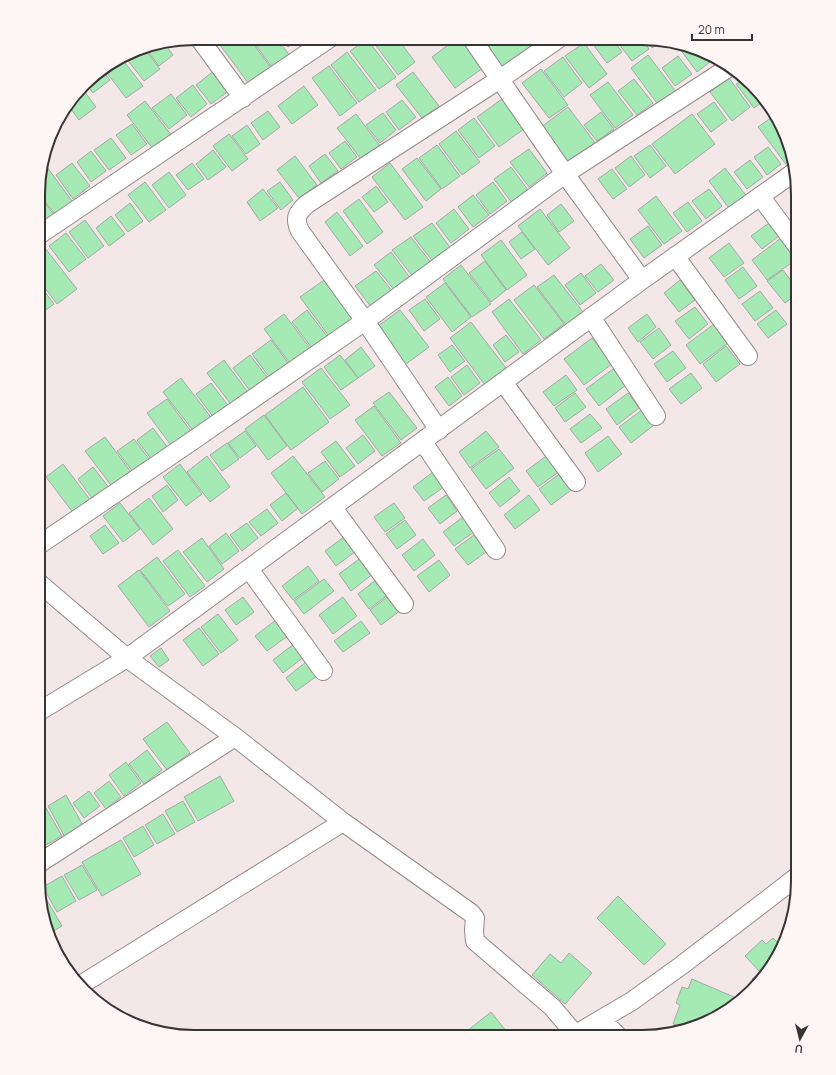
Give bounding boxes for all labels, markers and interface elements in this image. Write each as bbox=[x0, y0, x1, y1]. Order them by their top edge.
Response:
scale bar bbox=[692, 16, 752, 42]
text: 20 m bbox=[698, 21, 725, 38]
north arrow bbox=[780, 1019, 820, 1059]
text: U bbox=[794, 1041, 804, 1057]

